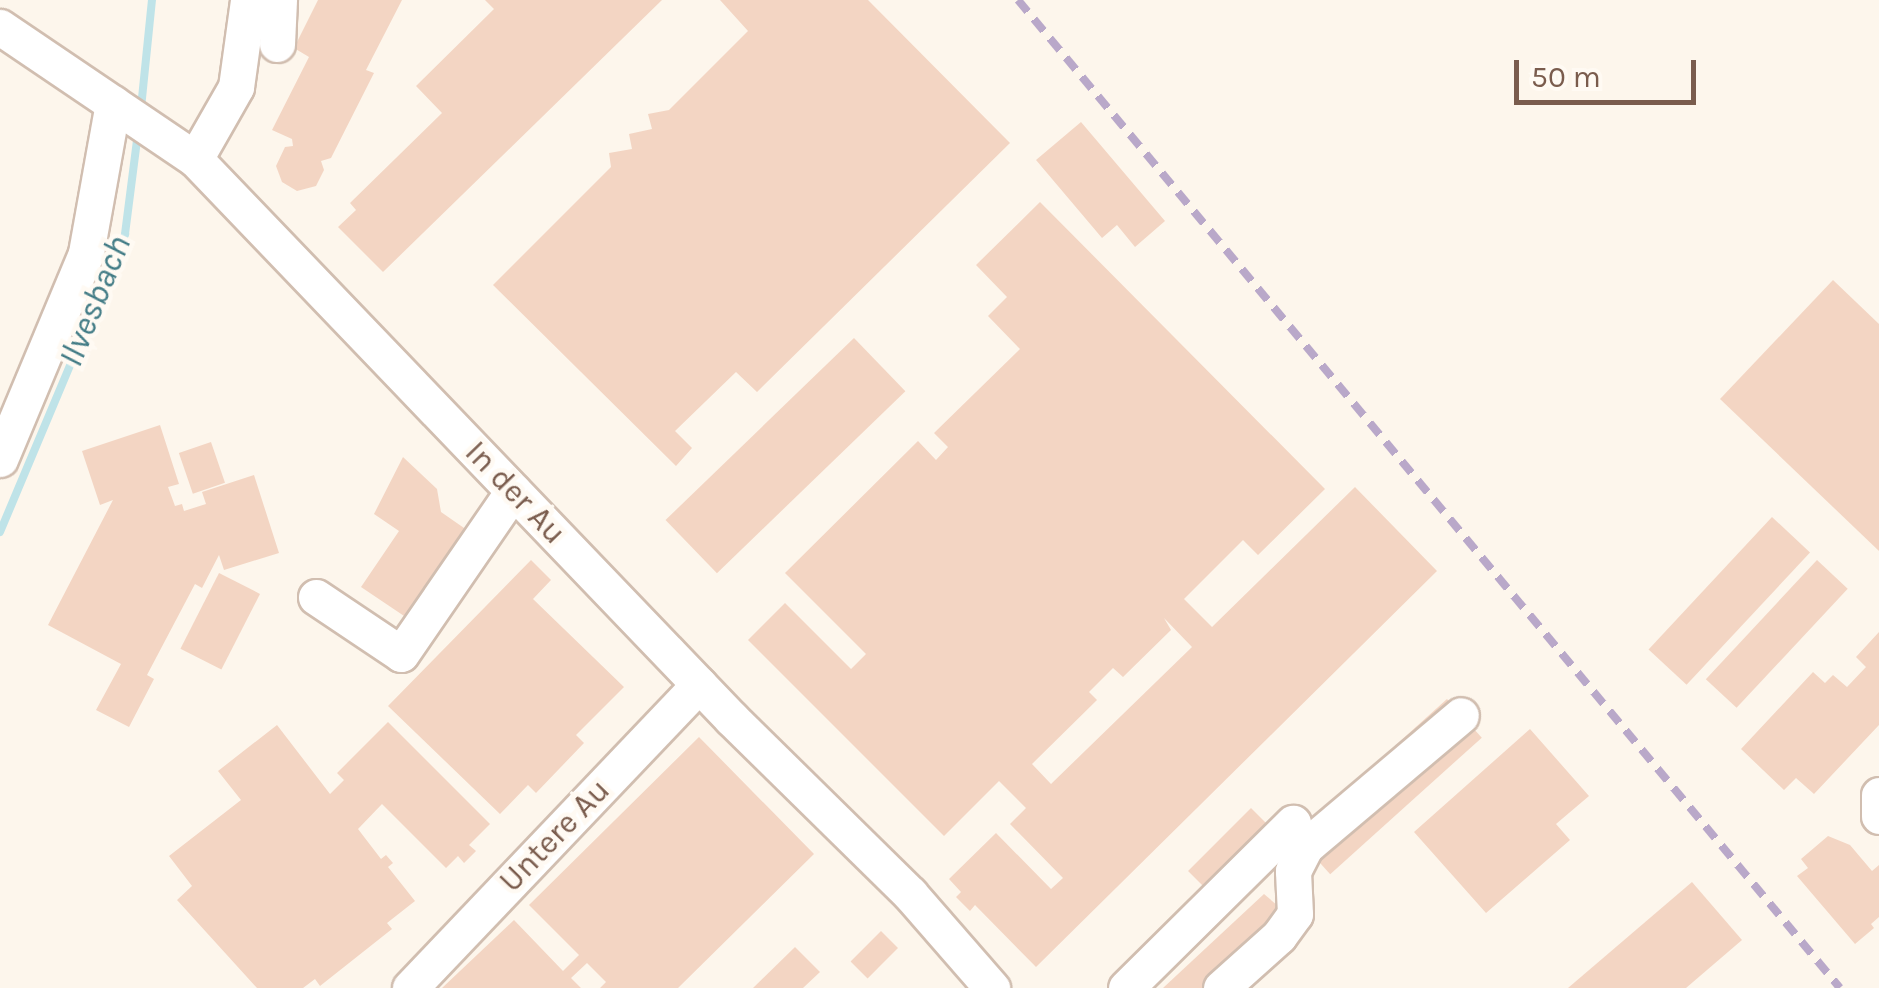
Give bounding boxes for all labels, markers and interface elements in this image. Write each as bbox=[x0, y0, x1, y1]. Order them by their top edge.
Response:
scale bar bbox=[1519, 40, 1702, 102]
text: 50 m bbox=[1531, 59, 1601, 95]
water label: Ilvesbach bbox=[50, 229, 140, 373]
street label: In der Au bbox=[457, 434, 573, 552]
street label: Untere Au bbox=[492, 772, 618, 900]

